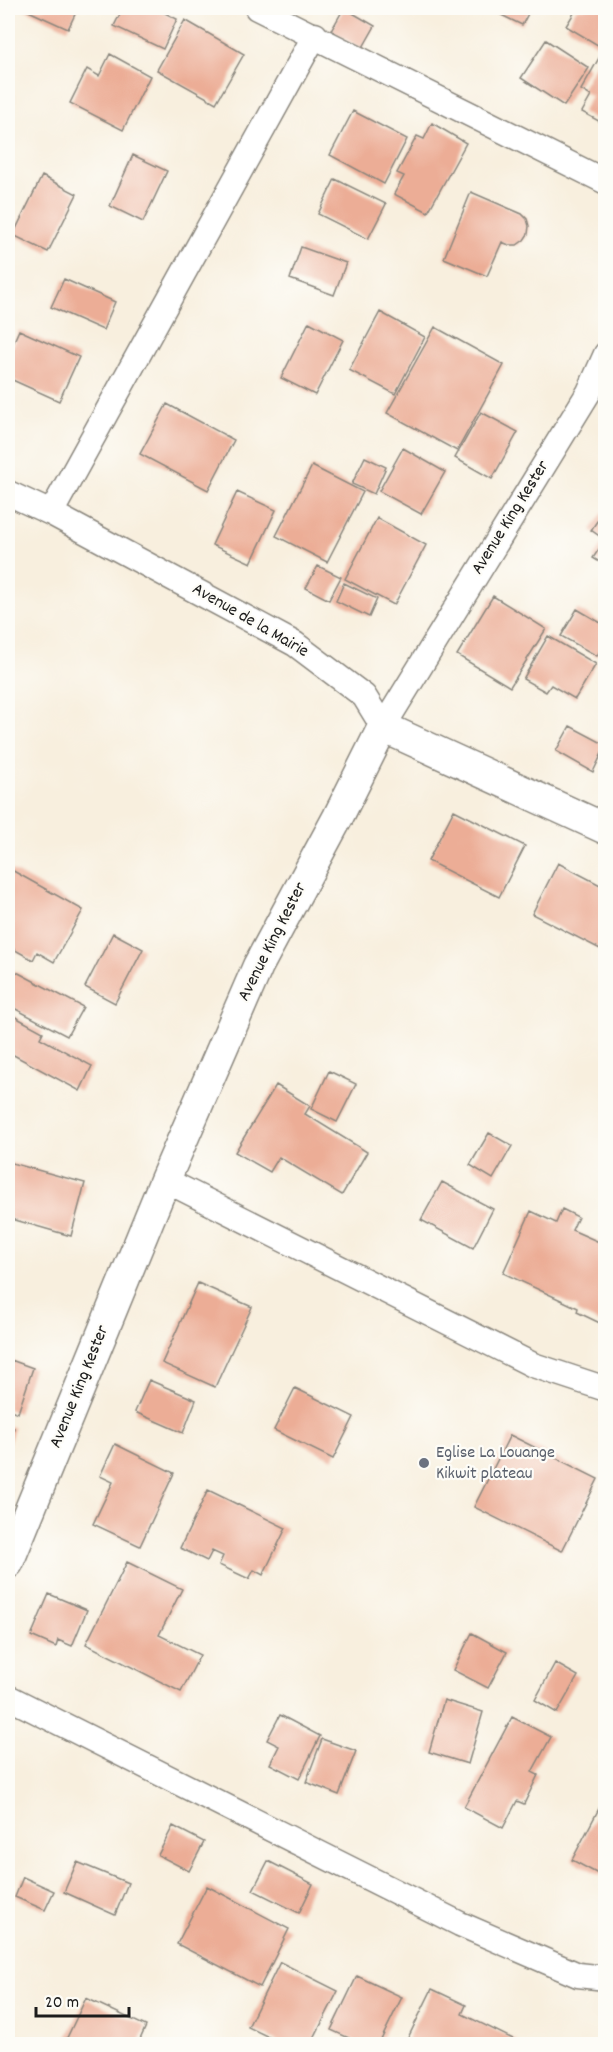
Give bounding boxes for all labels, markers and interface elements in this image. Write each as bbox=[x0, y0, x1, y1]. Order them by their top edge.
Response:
street label: Avenue King Kester bbox=[466, 456, 556, 580]
street label: Avenue de la Mairie bbox=[187, 577, 313, 665]
street label: Avenue King Kester bbox=[232, 878, 314, 1006]
street label: Avenue King Kester bbox=[44, 1322, 116, 1452]
place label: Eglise La Louange Kikwit plateau bbox=[436, 1441, 555, 1487]
marker: Eglise La Louange Kikwit plateau bbox=[417, 1456, 431, 1470]
scale bar bbox=[36, 1980, 129, 2018]
text: 20 m bbox=[45, 1991, 79, 2016]

